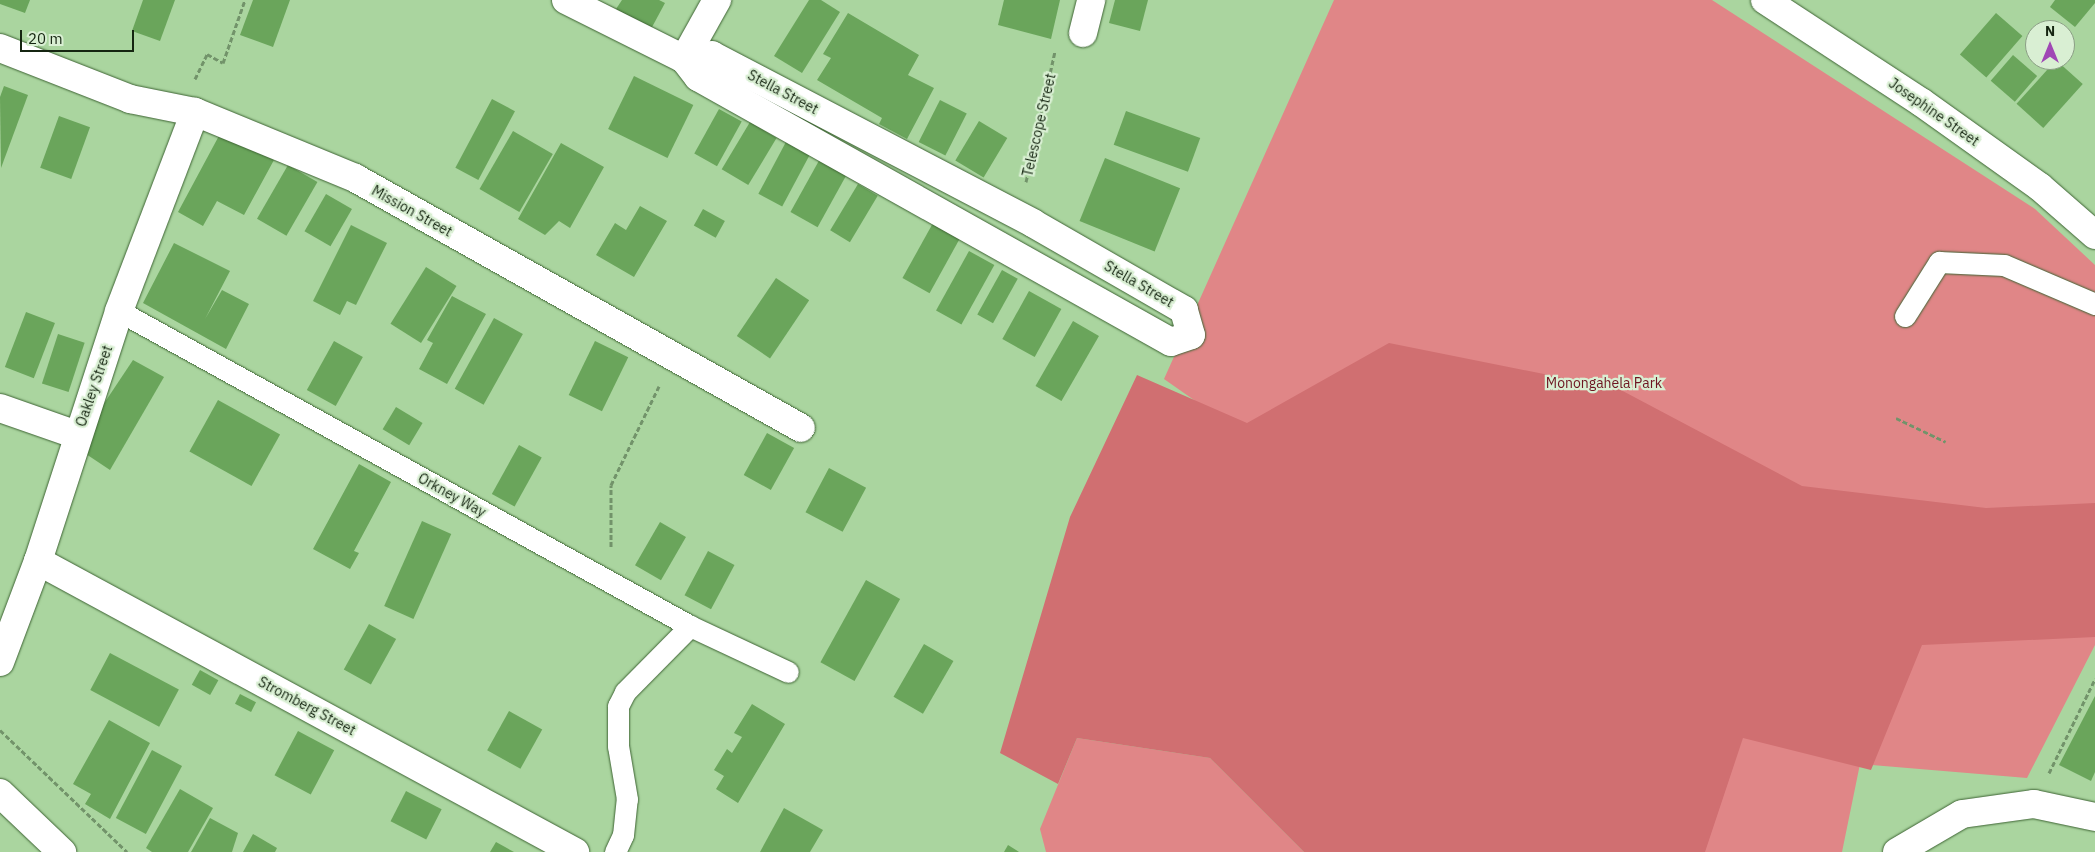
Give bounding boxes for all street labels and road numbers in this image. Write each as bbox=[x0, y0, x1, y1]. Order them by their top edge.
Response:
street label: Stella Street bbox=[745, 66, 821, 118]
street label: Telescope Street bbox=[1019, 72, 1059, 178]
street label: Josephine Street bbox=[1886, 75, 1982, 149]
street label: Mission Street bbox=[369, 182, 455, 240]
street label: Stella Street bbox=[1101, 257, 1177, 311]
street label: Oakley Street bbox=[72, 343, 116, 429]
street label: Orkney Way bbox=[415, 469, 489, 521]
street label: Stromberg Street bbox=[255, 673, 359, 739]

